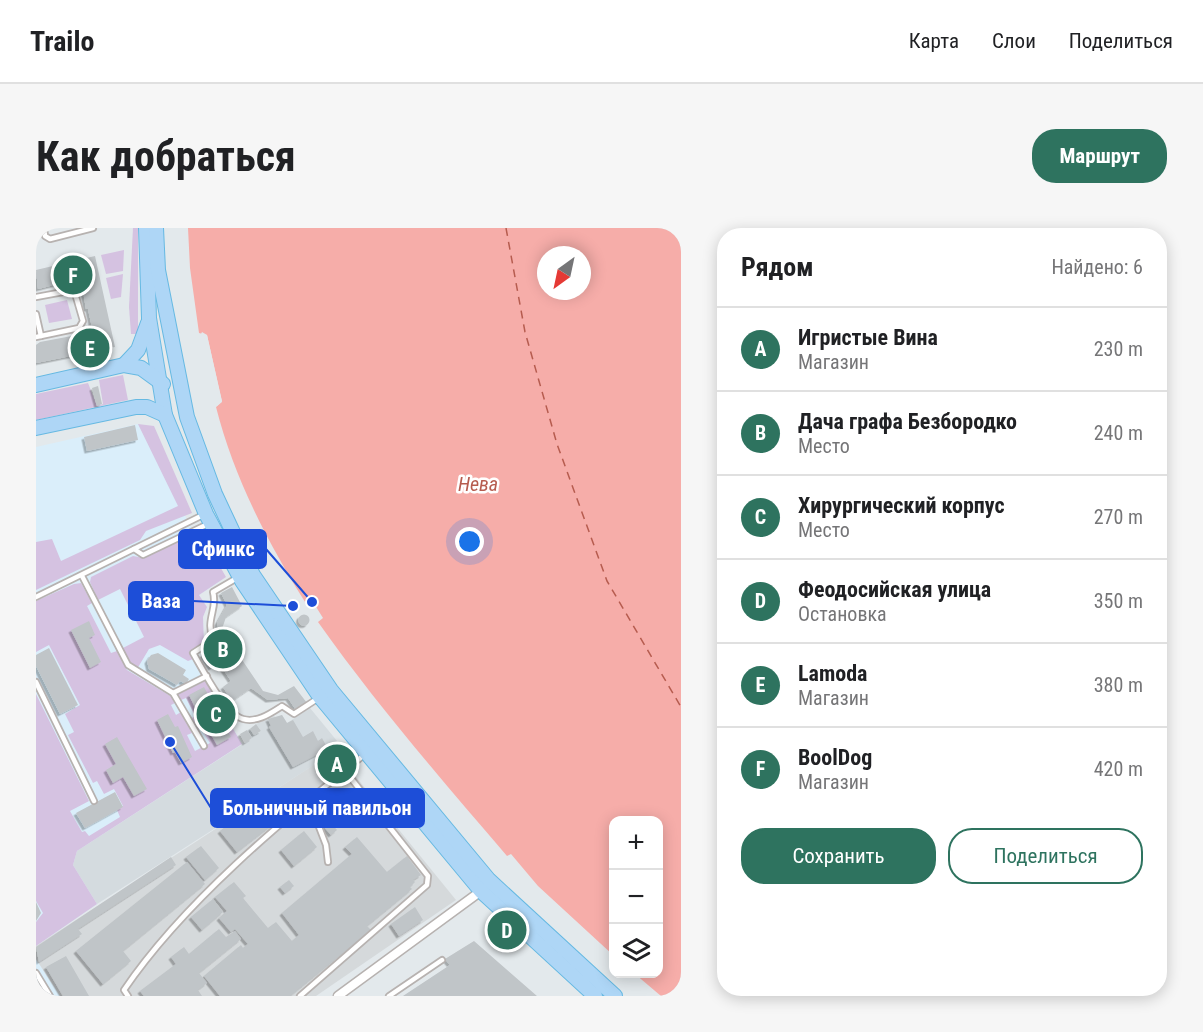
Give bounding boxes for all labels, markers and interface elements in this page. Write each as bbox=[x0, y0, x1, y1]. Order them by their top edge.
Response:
text: Trailo bbox=[30, 25, 94, 58]
text: Карта bbox=[909, 29, 959, 53]
text: Слои bbox=[992, 29, 1036, 53]
text: Поделиться bbox=[1069, 29, 1173, 53]
button: Маршрут bbox=[1032, 129, 1167, 183]
text: Как добраться bbox=[36, 132, 296, 181]
north arrow bbox=[537, 246, 591, 300]
pin: F bbox=[54, 252, 93, 298]
text: Рядом bbox=[741, 252, 813, 282]
text: Найдено: 6 bbox=[1051, 255, 1143, 279]
text: Игристые Вина bbox=[798, 325, 938, 350]
pin: E bbox=[70, 326, 110, 370]
text: A bbox=[755, 337, 766, 361]
text: 230 m bbox=[1094, 337, 1143, 361]
text: Магазин bbox=[798, 350, 869, 374]
text: Дача графа Безбородко bbox=[798, 409, 1017, 434]
text: B bbox=[755, 421, 766, 445]
text: 240 m bbox=[1094, 421, 1143, 445]
text: Место bbox=[798, 434, 850, 458]
water label: Нева bbox=[458, 472, 498, 496]
text: Хирургический корпус bbox=[798, 493, 1005, 518]
text: C bbox=[755, 505, 766, 529]
text: 270 m bbox=[1094, 505, 1143, 529]
text: Место bbox=[798, 518, 850, 542]
your location bbox=[455, 527, 484, 556]
callout: Сфинкс bbox=[179, 530, 266, 568]
text: Сфинкс bbox=[191, 537, 255, 561]
text: Феодосийская улица bbox=[798, 577, 991, 602]
callout: Ваза bbox=[129, 582, 193, 620]
text: Ваза bbox=[141, 589, 181, 613]
text: D bbox=[755, 589, 766, 613]
text: 350 m bbox=[1094, 589, 1143, 613]
text: Остановка bbox=[798, 602, 887, 626]
pin: B bbox=[204, 626, 243, 672]
text: Lamoda bbox=[798, 661, 867, 686]
text: E bbox=[756, 673, 765, 697]
text: 380 m bbox=[1094, 673, 1143, 697]
text: Магазин bbox=[798, 686, 869, 710]
pin: C bbox=[196, 692, 236, 736]
pin: A bbox=[318, 742, 356, 786]
text: BoolDog bbox=[798, 745, 872, 770]
text: F bbox=[756, 757, 765, 781]
text: 420 m bbox=[1094, 757, 1143, 781]
text: Магазин bbox=[798, 770, 869, 794]
callout: Больничный павильон bbox=[211, 789, 424, 827]
text: Больничный павильон bbox=[223, 796, 411, 820]
map controls bbox=[609, 816, 663, 978]
button: + bbox=[609, 816, 663, 870]
button: Сохранить bbox=[741, 828, 936, 884]
button: Поделиться bbox=[948, 828, 1143, 884]
button: − bbox=[609, 870, 663, 924]
pin: D bbox=[488, 908, 526, 952]
button: layers bbox=[609, 924, 663, 978]

